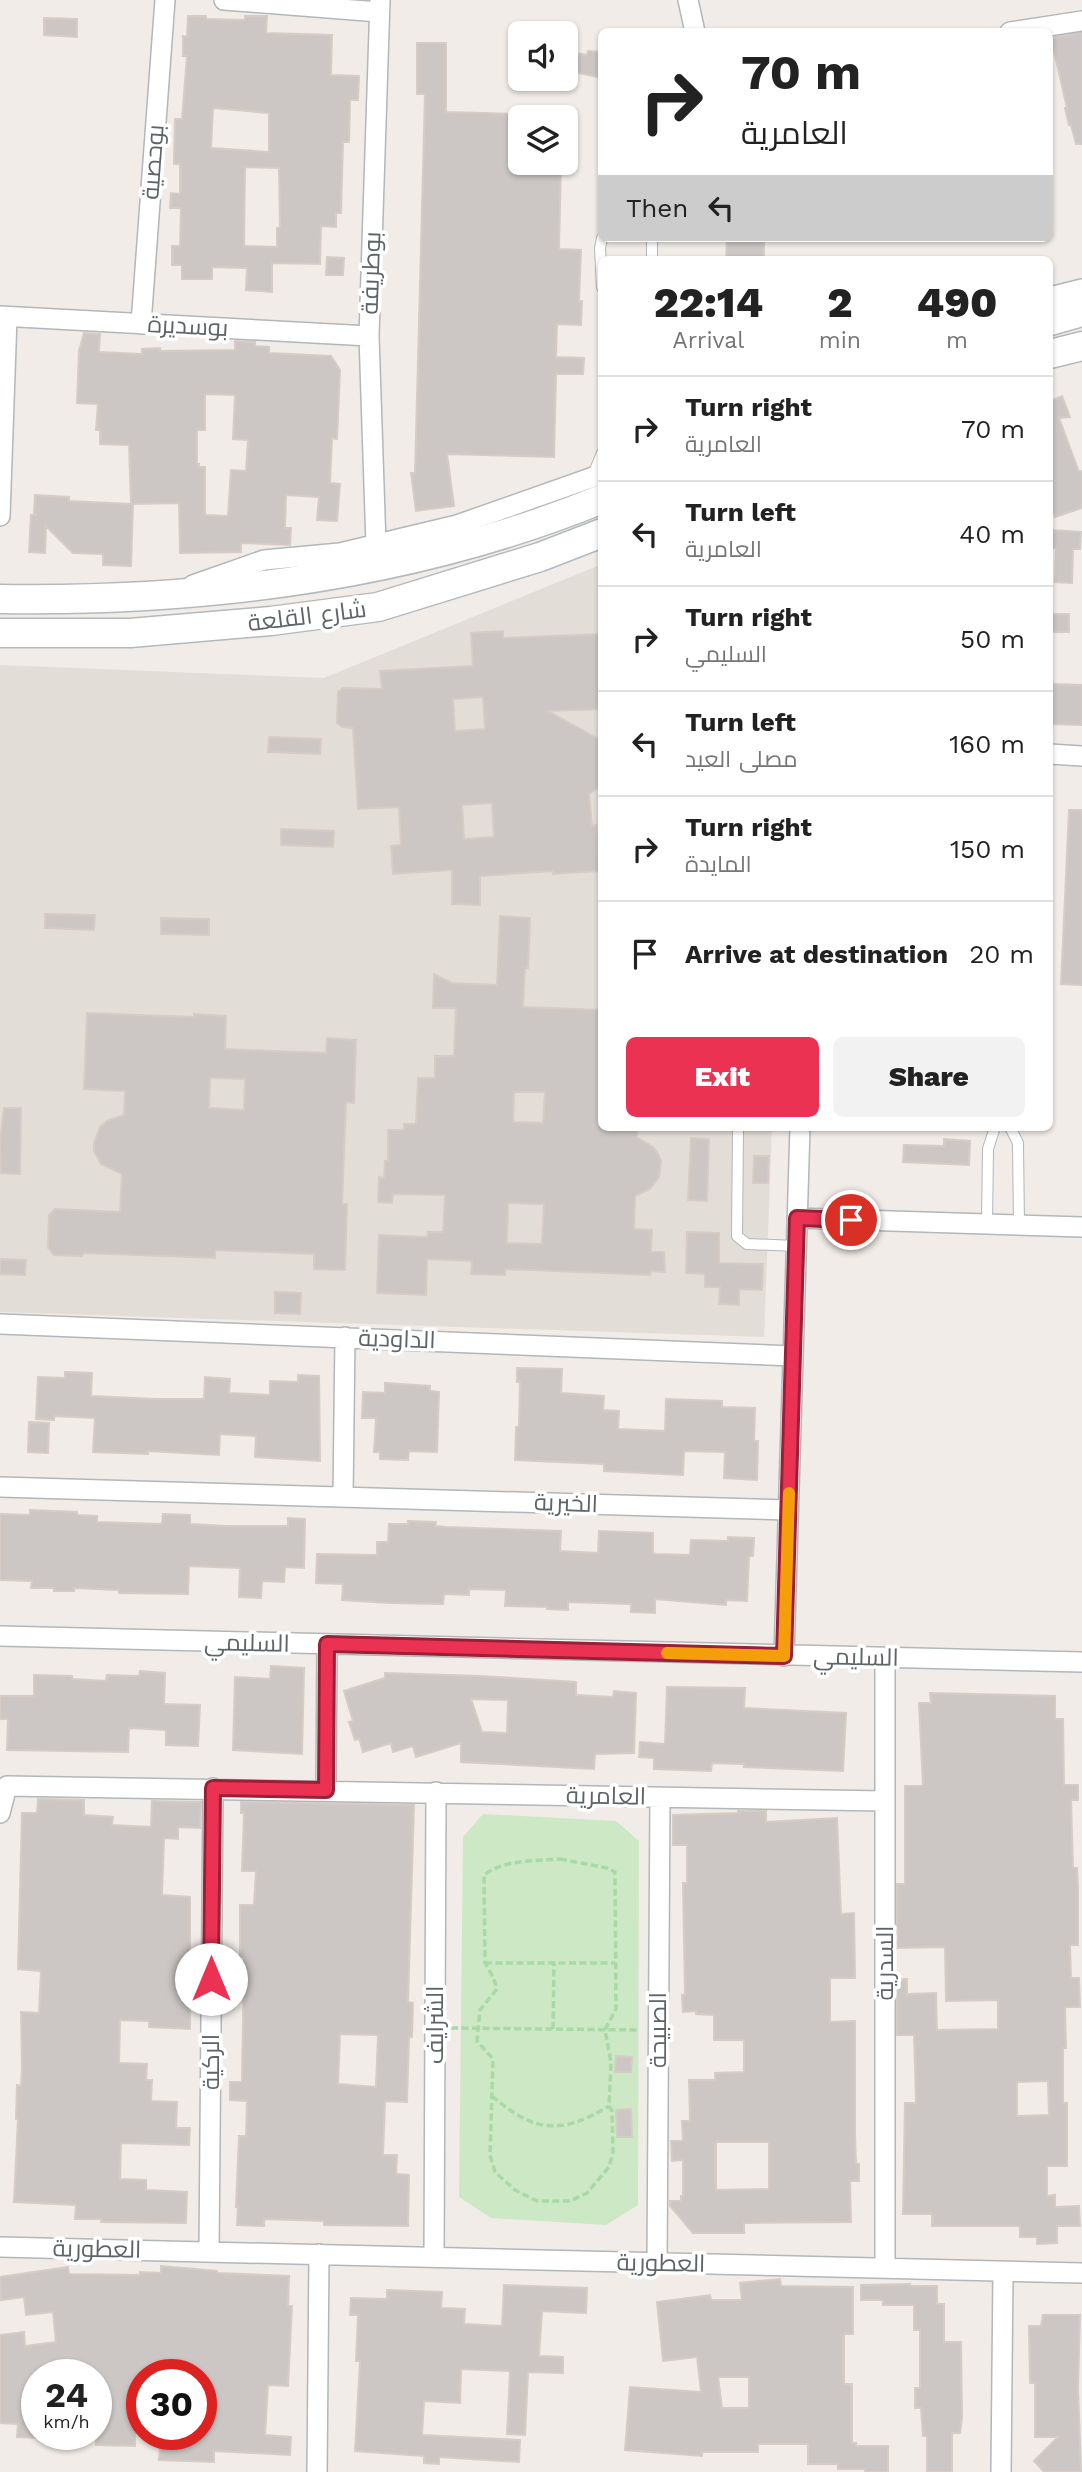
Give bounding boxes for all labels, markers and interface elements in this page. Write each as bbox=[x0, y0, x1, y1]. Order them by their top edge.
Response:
map controls bbox=[508, 21, 578, 175]
button: sound bbox=[508, 21, 578, 91]
text: 70 m bbox=[741, 43, 861, 101]
icon: right bbox=[626, 56, 717, 147]
button: layers bbox=[508, 105, 578, 175]
text: العامرية bbox=[741, 114, 848, 152]
street label: بوحصية bbox=[136, 124, 170, 200]
icon: left bbox=[702, 189, 740, 227]
text: Then bbox=[626, 193, 688, 223]
street label: بوطريفة bbox=[356, 231, 386, 315]
text: 22:14 bbox=[654, 278, 763, 327]
text: 2 bbox=[827, 278, 853, 327]
text: 490 bbox=[917, 278, 997, 327]
street label: بوسديرة bbox=[147, 310, 229, 342]
text: Arrival bbox=[672, 327, 744, 354]
text: min bbox=[819, 327, 861, 354]
text: m bbox=[946, 327, 968, 354]
text: Turn right bbox=[685, 392, 812, 422]
icon: right bbox=[626, 410, 664, 448]
text: 70 m bbox=[961, 414, 1025, 444]
text: العامرية bbox=[685, 431, 762, 458]
text: Turn left bbox=[685, 497, 796, 527]
icon: left bbox=[626, 515, 664, 553]
text: 40 m bbox=[959, 519, 1025, 549]
text: العامرية bbox=[685, 536, 762, 563]
street label: شارع القلعة bbox=[246, 595, 368, 639]
text: Turn right bbox=[685, 602, 812, 632]
icon: right bbox=[626, 620, 664, 658]
text: 50 m bbox=[960, 624, 1025, 654]
text: السليمي bbox=[685, 641, 767, 668]
text: Turn left bbox=[685, 707, 796, 737]
icon: left bbox=[626, 725, 664, 763]
text: 160 m bbox=[949, 729, 1025, 759]
text: مصلى العيد bbox=[685, 746, 798, 773]
text: Turn right bbox=[685, 812, 812, 842]
icon: right bbox=[626, 830, 664, 868]
text: 150 m bbox=[950, 834, 1025, 864]
text: المايدة bbox=[685, 851, 752, 878]
icon: arrive bbox=[626, 935, 664, 973]
text: Arrive at destination bbox=[685, 939, 948, 969]
text: 20 m bbox=[969, 939, 1034, 969]
button: Exit bbox=[626, 1037, 819, 1117]
button: Share bbox=[833, 1037, 1025, 1117]
pin bbox=[821, 1190, 881, 1250]
icon: arrive bbox=[832, 1201, 870, 1239]
street label: الداودية bbox=[358, 1324, 436, 1354]
street label: الخيرية bbox=[534, 1488, 598, 1518]
street label: السليمي bbox=[204, 1628, 290, 1663]
street label: السليمي bbox=[813, 1642, 899, 1677]
street label: العامرية bbox=[566, 1781, 646, 1811]
street label: السدرية bbox=[871, 1925, 899, 2001]
position arrow bbox=[174, 1942, 248, 2016]
street label: الشرايف bbox=[421, 1986, 449, 2064]
street label: الصبيحة bbox=[644, 1992, 672, 2068]
street label: الركية bbox=[197, 2034, 225, 2090]
street label: العطورية bbox=[52, 2234, 142, 2264]
street label: العطورية bbox=[616, 2248, 706, 2278]
speed limit sign: 30 bbox=[126, 2359, 217, 2450]
text: 24 bbox=[45, 2374, 88, 2416]
text: km/h bbox=[43, 2411, 90, 2432]

